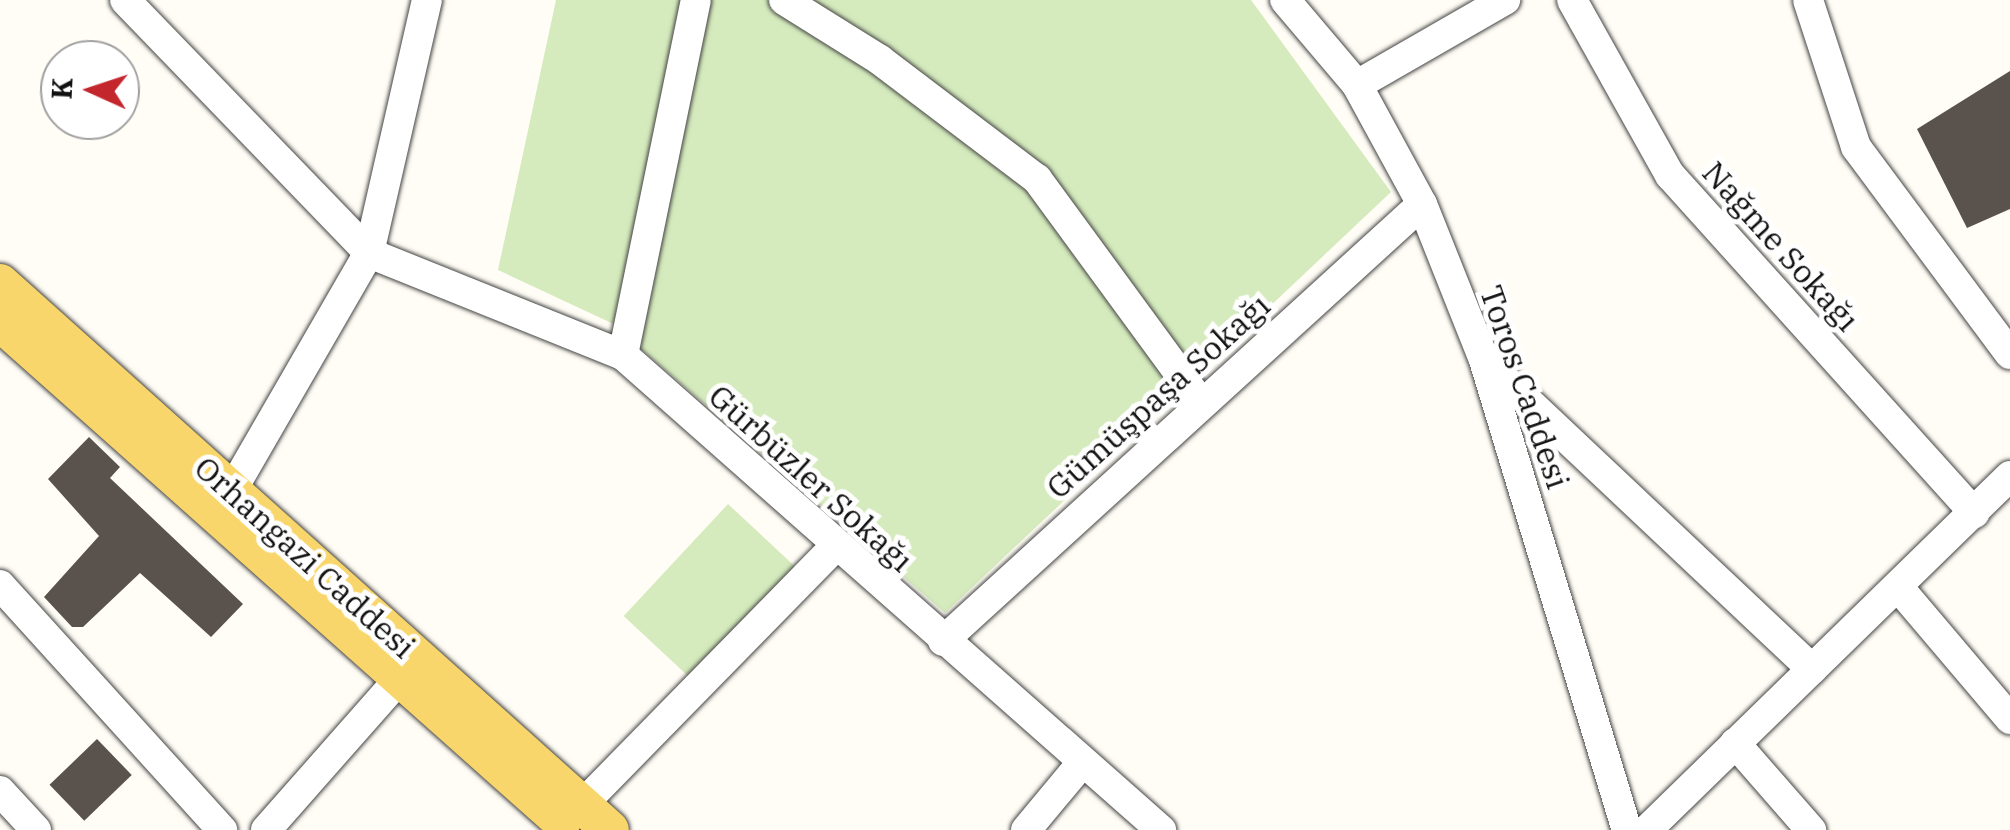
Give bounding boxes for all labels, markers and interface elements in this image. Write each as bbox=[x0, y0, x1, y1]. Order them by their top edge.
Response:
north arrow bbox=[40, 40, 140, 140]
text: K bbox=[43, 77, 81, 100]
street label: Nağme Sokağı bbox=[1695, 153, 1867, 339]
street label: Toros Caddesi bbox=[1472, 280, 1578, 494]
street label: Gümüşpaşa Sokağı bbox=[1038, 286, 1278, 506]
street label: Gürbüzler Sokağı bbox=[701, 376, 921, 580]
street label: Orhangazi Caddesi bbox=[187, 448, 423, 666]

